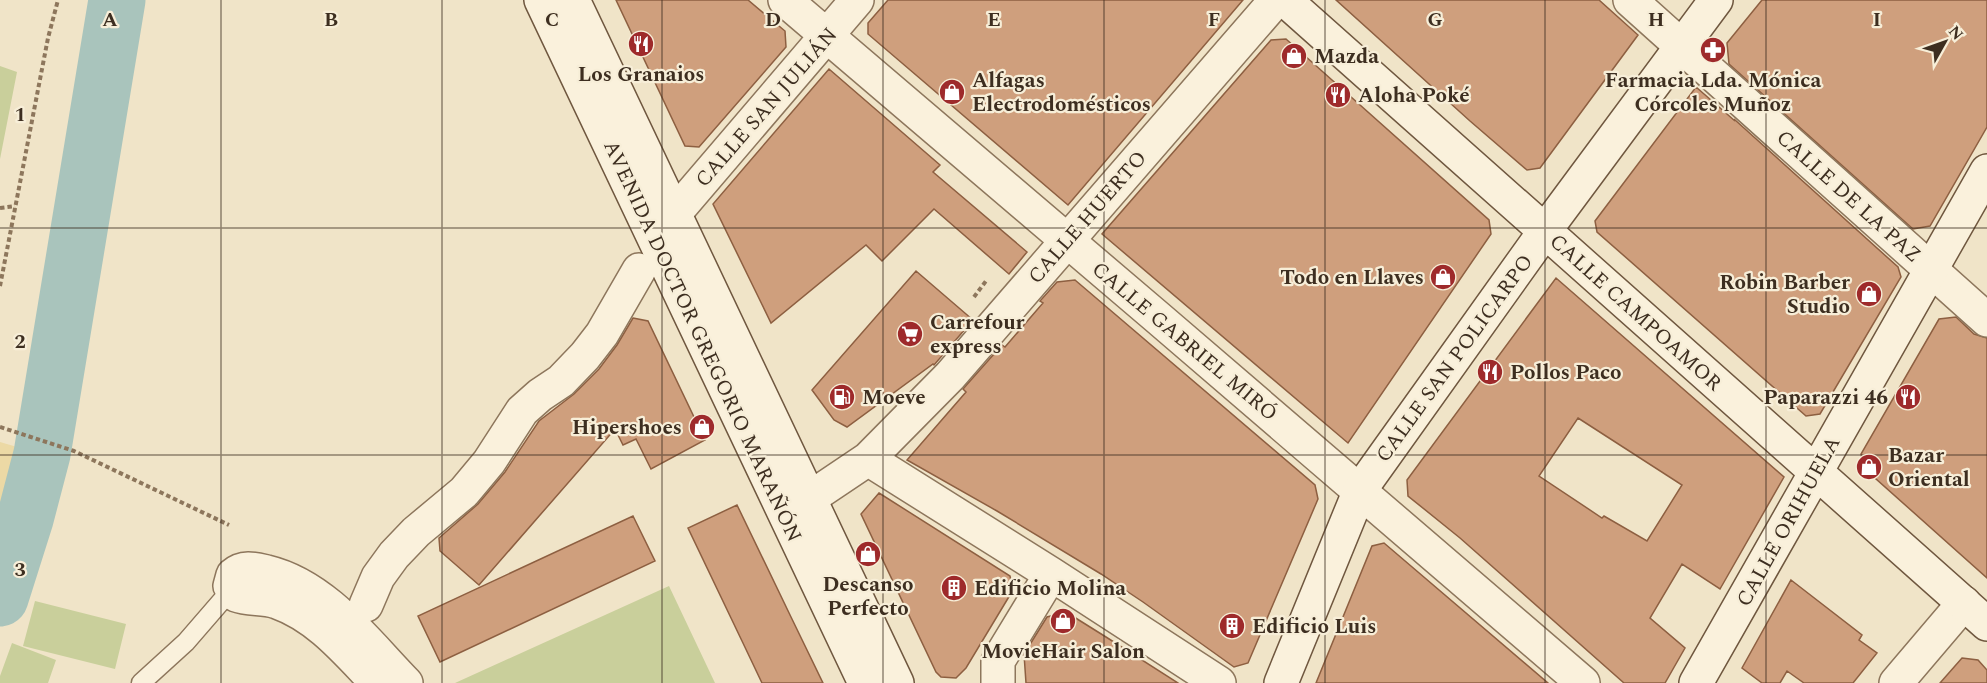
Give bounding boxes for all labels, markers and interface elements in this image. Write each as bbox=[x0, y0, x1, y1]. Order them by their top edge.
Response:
text: A bbox=[102, 5, 118, 35]
text: B bbox=[324, 5, 338, 35]
text: C bbox=[545, 5, 559, 35]
text: D bbox=[765, 5, 781, 35]
text: E bbox=[987, 5, 1001, 35]
text: F bbox=[1208, 5, 1220, 35]
text: G bbox=[1427, 5, 1443, 35]
text: H bbox=[1648, 5, 1664, 35]
text: I bbox=[1873, 5, 1881, 35]
north arrow bbox=[1915, 12, 1975, 72]
street label: CALLE SAN JULIÁN bbox=[688, 20, 846, 195]
text: N bbox=[1942, 20, 1969, 46]
restaurant icon: Los Granaios bbox=[626, 29, 656, 59]
pharmacy icon: Farmacia Lda. Mónica Córcoles Muñoz bbox=[1698, 35, 1728, 65]
shop icon: Mazda bbox=[1279, 41, 1309, 71]
place label: Mazda bbox=[1314, 41, 1379, 73]
place label: Los Granaios bbox=[578, 59, 704, 91]
place label: Alfagas Electrodomésticos bbox=[972, 65, 1151, 121]
place label: Farmacia Lda. Mónica Córcoles Muñoz bbox=[1605, 65, 1821, 121]
shop icon: Alfagas Electrodomésticos bbox=[937, 77, 967, 107]
restaurant icon: Aloha Poké bbox=[1323, 80, 1353, 110]
place label: Aloha Poké bbox=[1358, 80, 1470, 112]
text: 1 bbox=[14, 100, 26, 130]
street label: CALLE DE LA PAZ bbox=[1769, 123, 1928, 271]
street label: AVENIDA DOCTOR GREGORIO MARAÑÓN bbox=[595, 135, 810, 548]
street label: CALLE HUERTO bbox=[1021, 144, 1155, 292]
street label: CALLE CAMPOAMOR bbox=[1542, 226, 1729, 399]
street label: CALLE SAN POLICARPO bbox=[1368, 248, 1541, 469]
street label: CALLE GABRIEL MIRÓ bbox=[1084, 254, 1284, 429]
place label: Todo en Llaves bbox=[1280, 262, 1424, 294]
shop icon: Todo en Llaves bbox=[1428, 262, 1458, 292]
place label: Robin Barber Studio bbox=[1719, 267, 1850, 323]
shop icon: Robin Barber Studio bbox=[1854, 279, 1884, 309]
place label: Carrefour express bbox=[930, 307, 1025, 363]
supermarket icon: Carrefour express bbox=[895, 319, 925, 349]
text: 2 bbox=[14, 327, 26, 357]
restaurant icon: Pollos Paco bbox=[1475, 357, 1505, 387]
place label: Pollos Paco bbox=[1510, 357, 1622, 389]
fuel station icon: Moeve bbox=[827, 382, 857, 412]
place label: Moeve bbox=[862, 382, 926, 414]
place label: Paparazzi 46 bbox=[1763, 382, 1888, 414]
restaurant icon: Paparazzi 46 bbox=[1893, 382, 1923, 412]
place label: Hipershoes bbox=[572, 412, 682, 444]
shop icon: Hipershoes bbox=[687, 412, 717, 442]
street label: CALLE ORIHUELA bbox=[1729, 430, 1849, 613]
place label: Bazar Oriental bbox=[1888, 440, 1970, 496]
shop icon: Bazar Oriental bbox=[1854, 452, 1884, 482]
shop icon: Descanso Perfecto bbox=[853, 539, 883, 569]
text: 3 bbox=[14, 555, 26, 585]
place label: Descanso Perfecto bbox=[822, 569, 914, 625]
building icon: Edificio Molina bbox=[939, 573, 969, 603]
place label: Edificio Molina bbox=[974, 573, 1126, 605]
shop icon: MovieHair Salon bbox=[1048, 606, 1078, 636]
building icon: Edificio Luis bbox=[1217, 611, 1247, 641]
place label: Edificio Luis bbox=[1252, 611, 1376, 643]
place label: MovieHair Salon bbox=[981, 636, 1145, 668]

